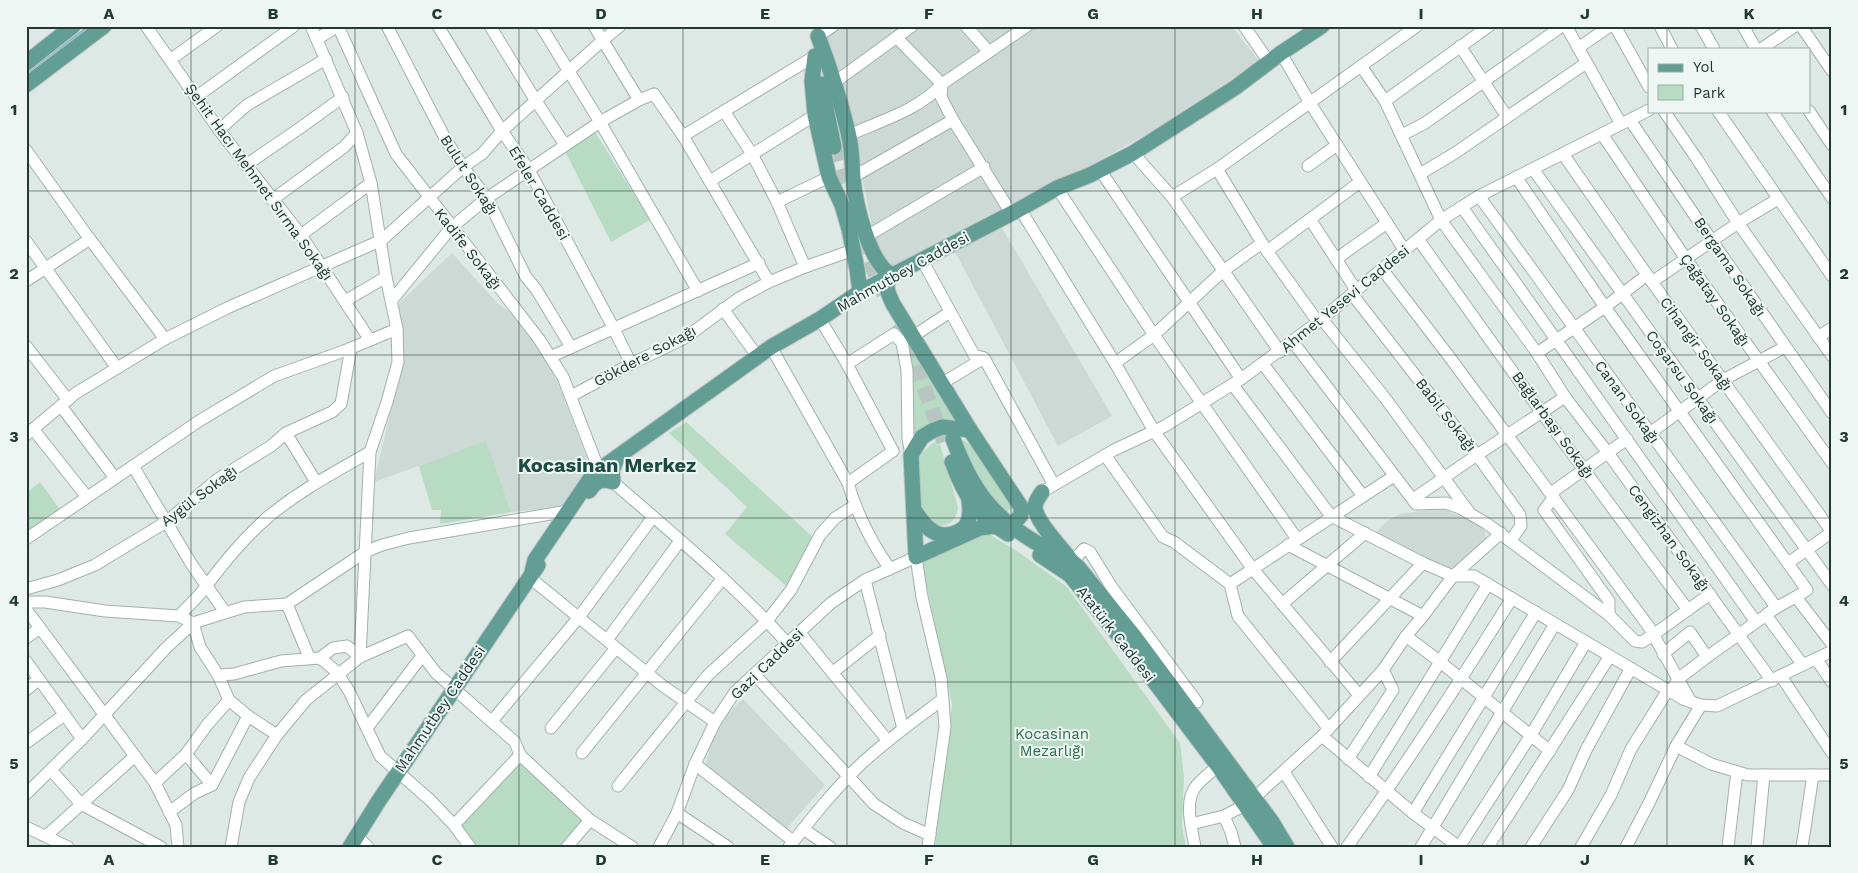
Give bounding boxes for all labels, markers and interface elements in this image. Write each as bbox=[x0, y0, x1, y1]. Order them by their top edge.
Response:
text: A bbox=[104, 4, 115, 23]
text: B bbox=[268, 4, 279, 23]
text: C bbox=[432, 4, 443, 23]
text: D bbox=[595, 4, 607, 23]
text: E bbox=[760, 4, 770, 23]
text: F bbox=[924, 4, 934, 23]
text: G bbox=[1087, 4, 1099, 23]
text: H bbox=[1251, 4, 1263, 23]
text: I bbox=[1418, 4, 1424, 23]
text: J bbox=[1580, 4, 1590, 23]
text: K bbox=[1743, 4, 1755, 23]
legend bbox=[1648, 48, 1810, 112]
text: Yol bbox=[1693, 58, 1715, 76]
street label: Şehit Hacı Mehmet Sırma Sokağı bbox=[181, 80, 337, 284]
text: Park bbox=[1693, 84, 1726, 102]
text: 1 bbox=[11, 100, 17, 119]
text: 1 bbox=[1841, 100, 1847, 119]
street label: Bulut Sokağı bbox=[436, 132, 502, 218]
street label: Efeler Caddesi bbox=[505, 143, 573, 243]
street label: Kadife Sokağı bbox=[431, 205, 505, 293]
street label: Bergama Sokağı bbox=[1690, 214, 1770, 320]
street label: Mahmutbey Caddesi bbox=[834, 228, 972, 316]
street label: Ahmet Yesevi Caddesi bbox=[1277, 242, 1413, 356]
street label: Çağatay Sokağı bbox=[1676, 250, 1754, 350]
text: 2 bbox=[9, 264, 19, 283]
text: 2 bbox=[1839, 264, 1849, 283]
street label: Cihangir Sokağı bbox=[1656, 294, 1736, 394]
street label: Gökdere Sokağı bbox=[591, 321, 699, 391]
street label: Coşarsu Sokağı bbox=[1642, 327, 1722, 427]
street label: Canan Sokağı bbox=[1591, 357, 1663, 447]
street label: Bağlarbaşı Sokağı bbox=[1508, 368, 1598, 482]
street label: Babil Sokağı bbox=[1412, 375, 1480, 455]
text: 3 bbox=[9, 427, 19, 446]
text: 3 bbox=[1839, 427, 1849, 446]
district label: Kocasinan Merkez bbox=[518, 453, 696, 477]
street label: Aygül Sokağı bbox=[157, 461, 241, 531]
street label: Cengizhan Sokağı bbox=[1624, 481, 1714, 595]
street label: Atatürk Caddesi bbox=[1073, 582, 1159, 686]
text: 4 bbox=[9, 591, 19, 610]
text: 4 bbox=[1839, 591, 1849, 610]
street label: Gazi Caddesi bbox=[727, 625, 807, 703]
street label: Mahmutbey Caddesi bbox=[391, 642, 489, 776]
park label: Kocasinan Mezarlığı bbox=[1015, 725, 1089, 760]
text: 5 bbox=[9, 754, 19, 773]
text: 5 bbox=[1839, 754, 1849, 773]
text: A bbox=[104, 850, 115, 869]
text: B bbox=[268, 850, 279, 869]
text: C bbox=[432, 850, 443, 869]
text: D bbox=[595, 850, 607, 869]
text: E bbox=[760, 850, 770, 869]
text: F bbox=[924, 850, 934, 869]
text: G bbox=[1087, 850, 1099, 869]
text: H bbox=[1251, 850, 1263, 869]
text: I bbox=[1418, 850, 1424, 869]
text: J bbox=[1580, 850, 1590, 869]
text: K bbox=[1743, 850, 1755, 869]

